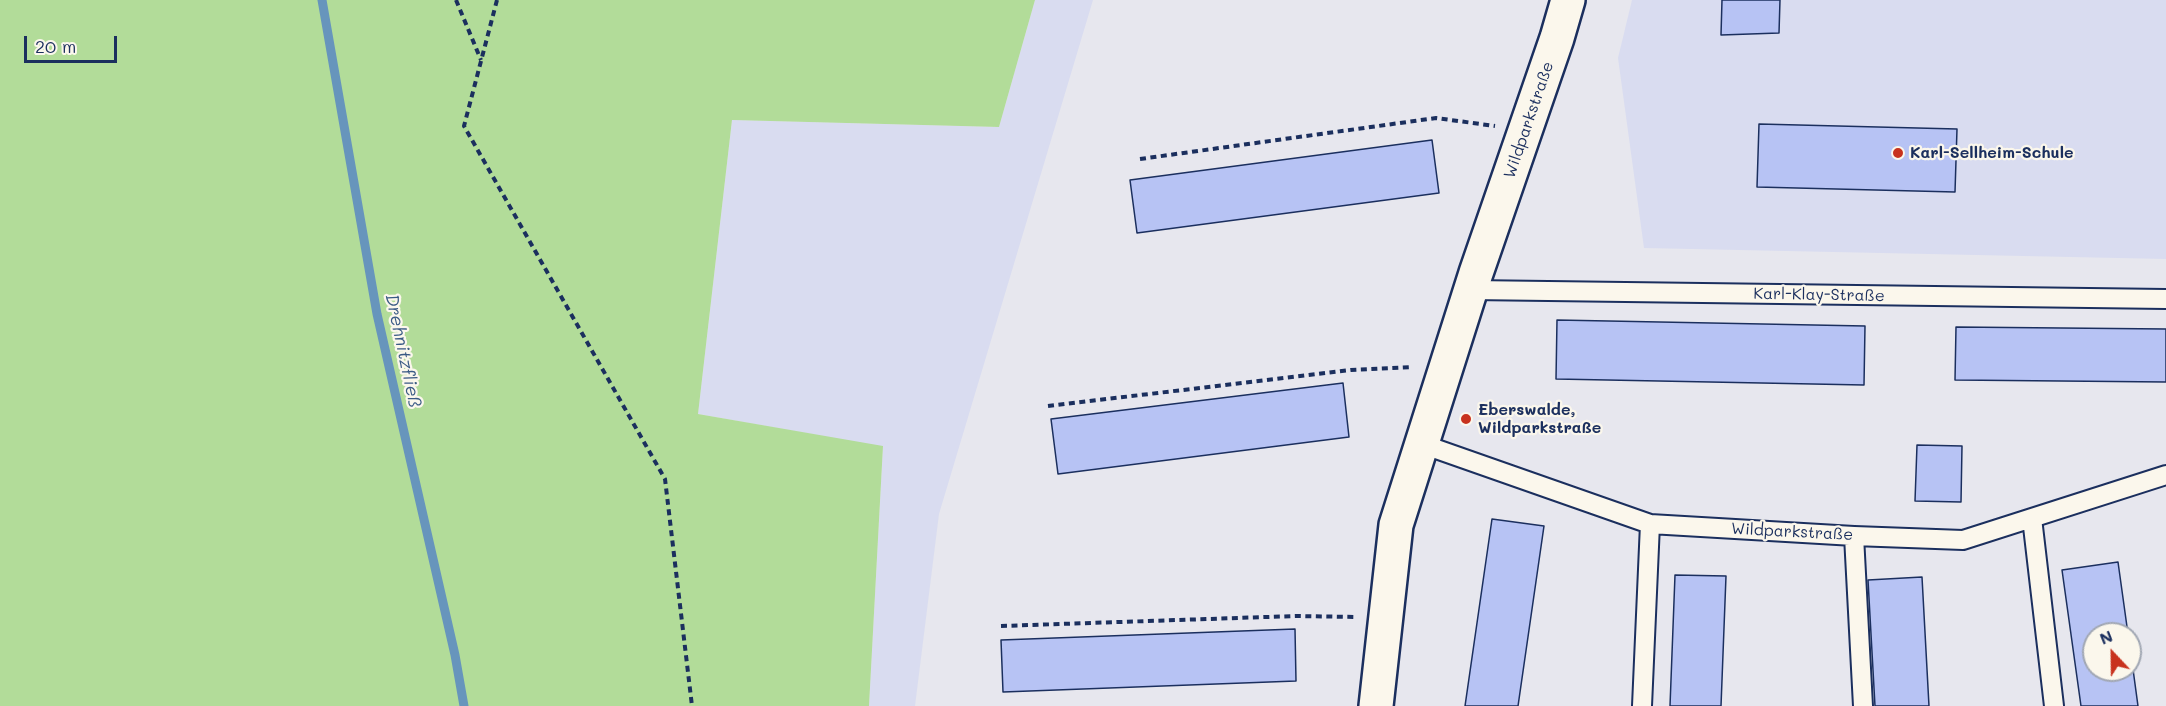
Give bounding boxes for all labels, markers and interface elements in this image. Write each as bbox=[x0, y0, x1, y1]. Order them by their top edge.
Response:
scale bar bbox=[27, 24, 120, 62]
text: 20 m bbox=[35, 34, 76, 58]
street label: Wildparkstraße bbox=[1500, 59, 1558, 181]
place label: Karl-Sellheim-Schule bbox=[1910, 143, 2074, 163]
marker: Karl-Sellheim-Schule bbox=[1891, 146, 1905, 160]
street label: Karl-Klay-Straße bbox=[1753, 284, 1885, 306]
water label: Drehnitzfließ bbox=[380, 292, 426, 410]
place label: Eberswalde, Wildparkstraße bbox=[1478, 400, 1601, 438]
marker: Eberswalde, Wildparkstraße bbox=[1459, 412, 1473, 426]
street label: Wildparkstraße bbox=[1730, 519, 1854, 545]
north arrow bbox=[2082, 622, 2142, 682]
text: N bbox=[2096, 625, 2115, 649]

